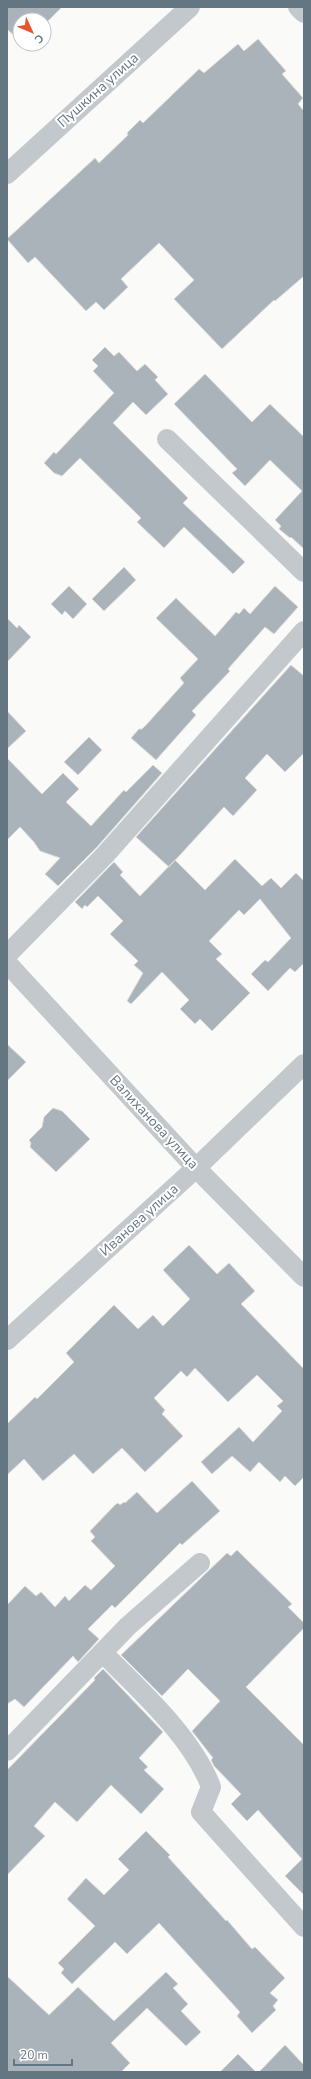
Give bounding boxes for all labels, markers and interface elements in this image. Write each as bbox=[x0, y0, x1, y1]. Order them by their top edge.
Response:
north arrow bbox=[12, 12, 52, 52]
text: С bbox=[30, 31, 47, 47]
street label: Пушкина улица bbox=[53, 48, 143, 132]
street label: Валиханова улица bbox=[105, 1071, 203, 1173]
street label: Иванова улица bbox=[96, 1180, 182, 1260]
scale bar bbox=[14, 2041, 72, 2067]
text: 20 m bbox=[20, 2047, 48, 2063]

